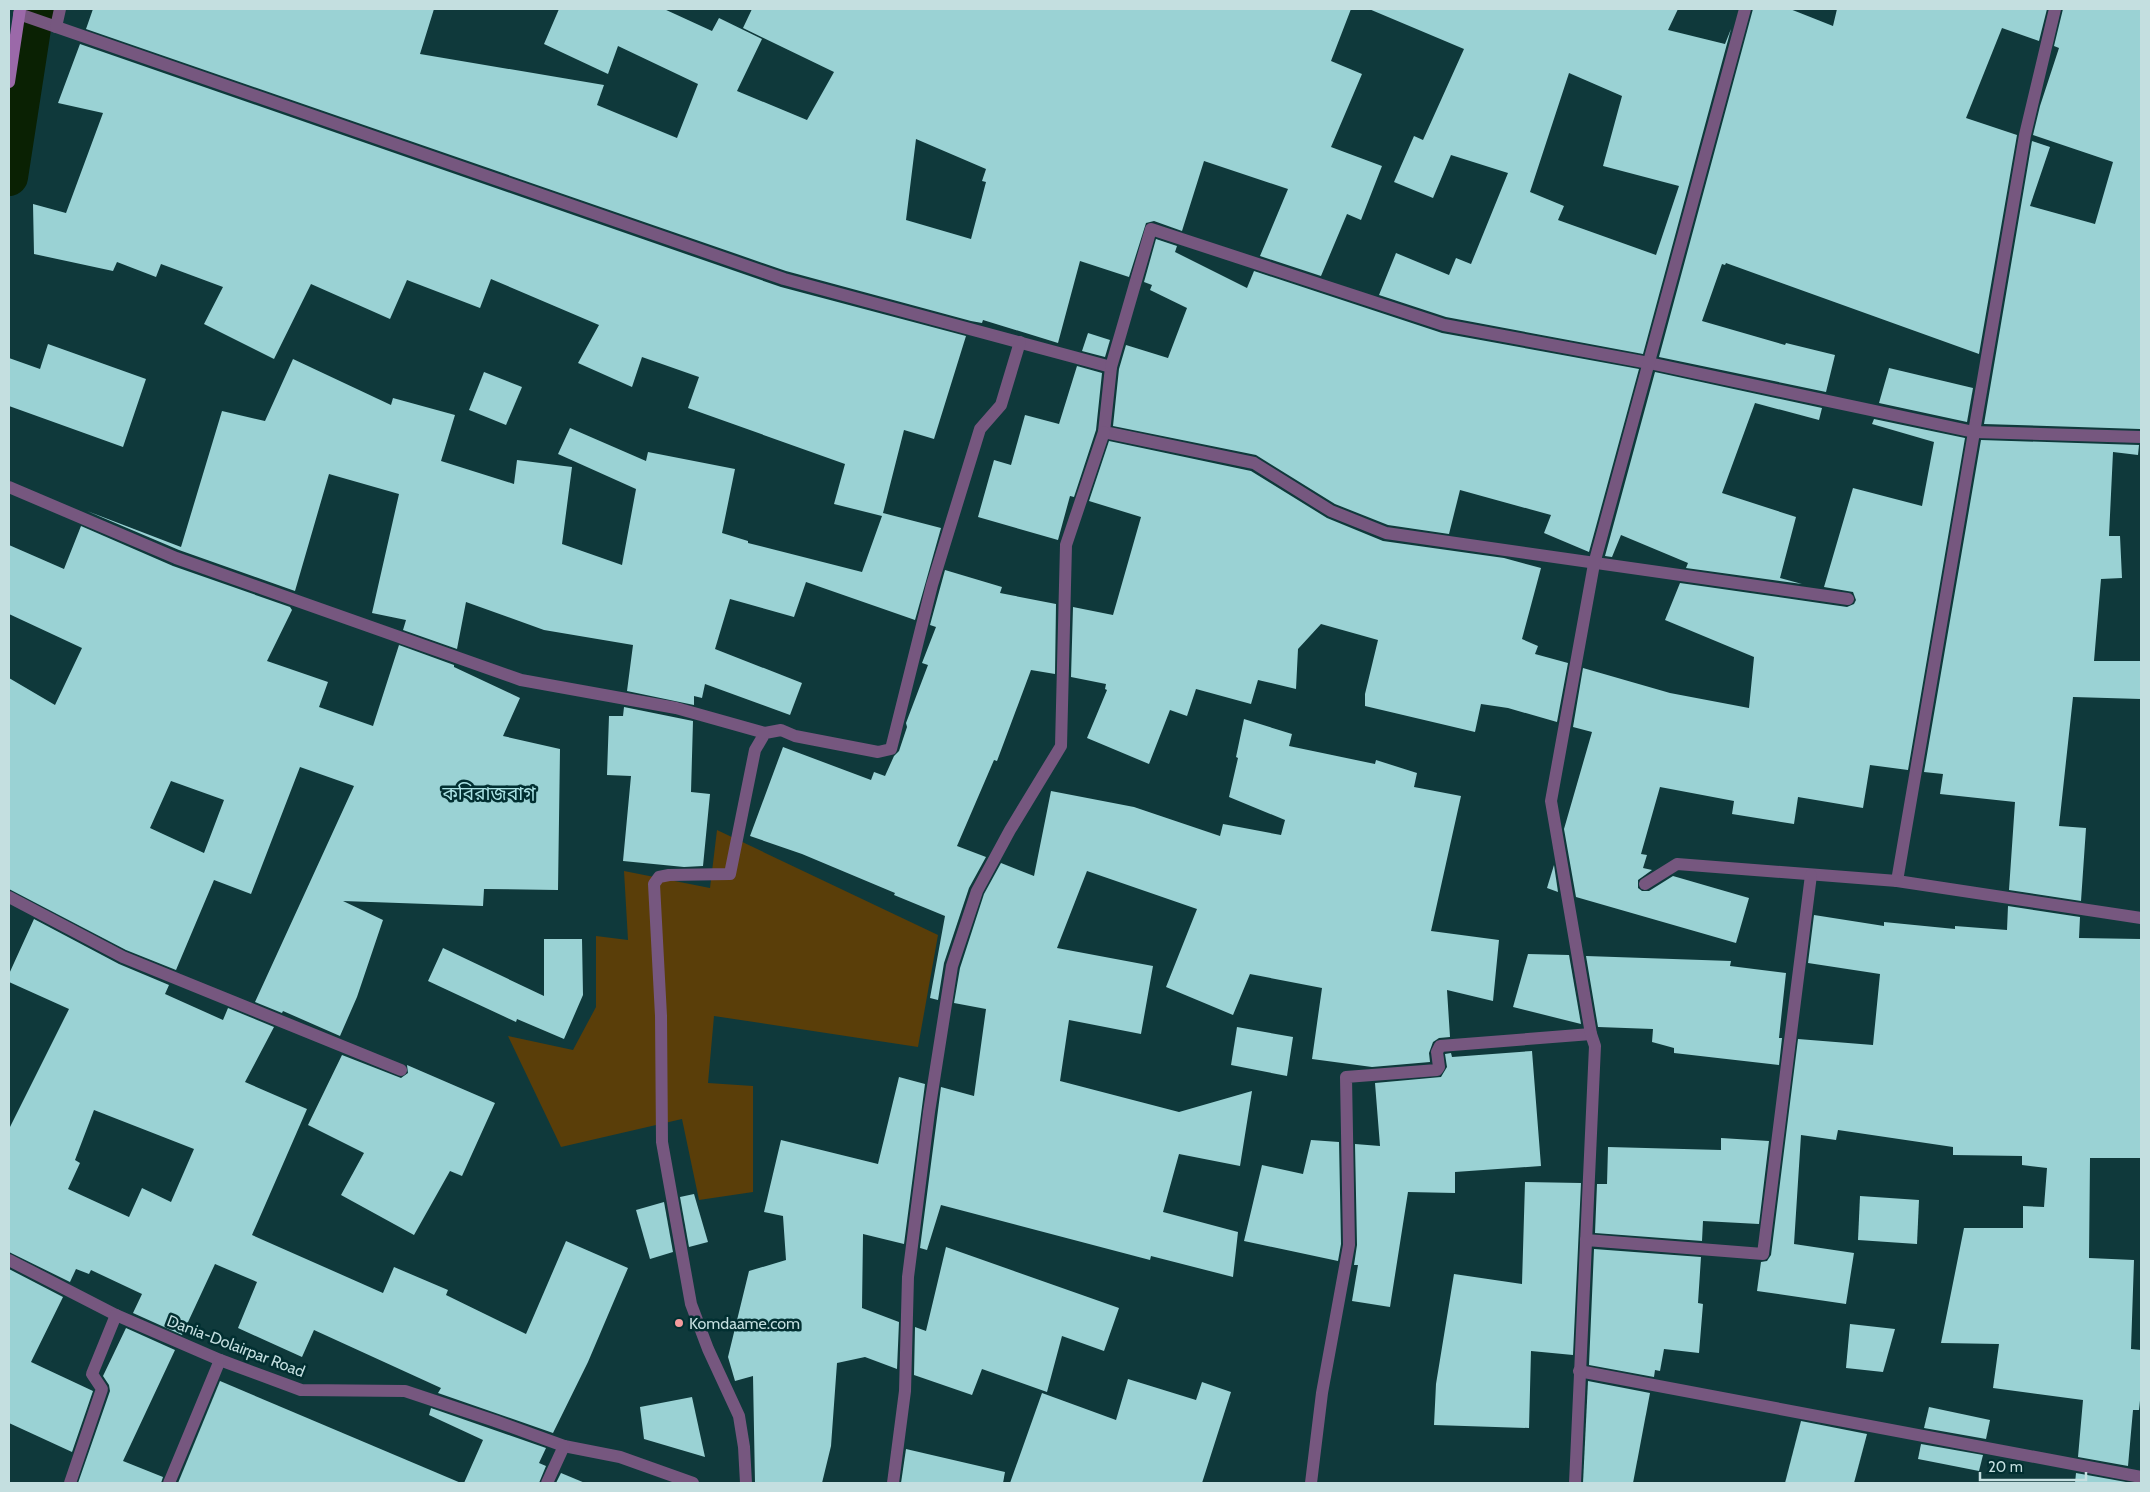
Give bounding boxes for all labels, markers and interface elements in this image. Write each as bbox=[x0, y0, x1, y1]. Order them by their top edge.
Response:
district label: কবিরাজবাগ bbox=[441, 782, 536, 805]
street label: Dania-Dolairpar Road bbox=[164, 1311, 308, 1381]
place label: Komdaame.com bbox=[689, 1314, 800, 1333]
marker: Komdaame.com bbox=[673, 1317, 685, 1329]
scale bar bbox=[1980, 1450, 2086, 1482]
text: 20 m bbox=[1988, 1458, 2023, 1476]

